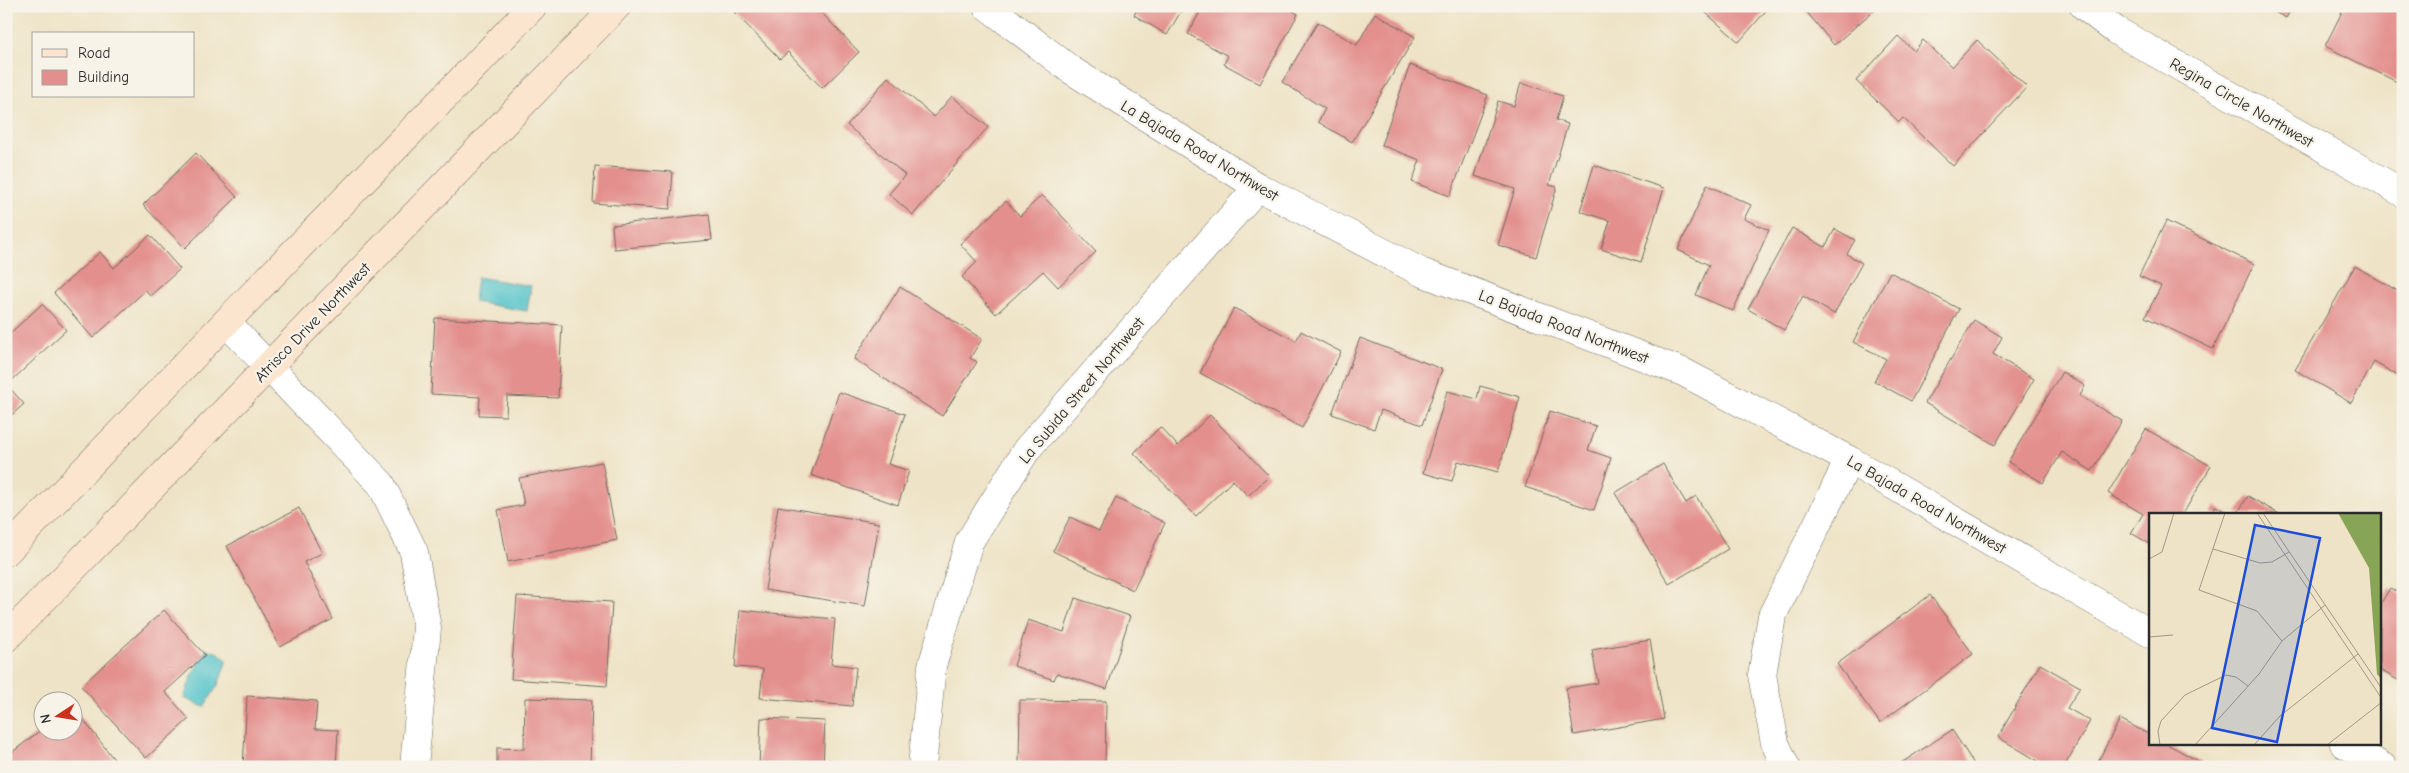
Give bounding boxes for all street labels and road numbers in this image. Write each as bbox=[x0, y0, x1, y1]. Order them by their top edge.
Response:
street label: Regina Circle Northwest bbox=[2166, 54, 2317, 152]
street label: La Bajada Road Northwest bbox=[1117, 97, 1282, 205]
street label: Atrisco Drive Northwest bbox=[251, 259, 375, 386]
street label: La Bajada Road Northwest bbox=[1476, 286, 1652, 368]
street label: La Subida Street Northwest bbox=[1015, 314, 1148, 467]
street label: La Bajada Road Northwest bbox=[1844, 452, 2010, 558]

